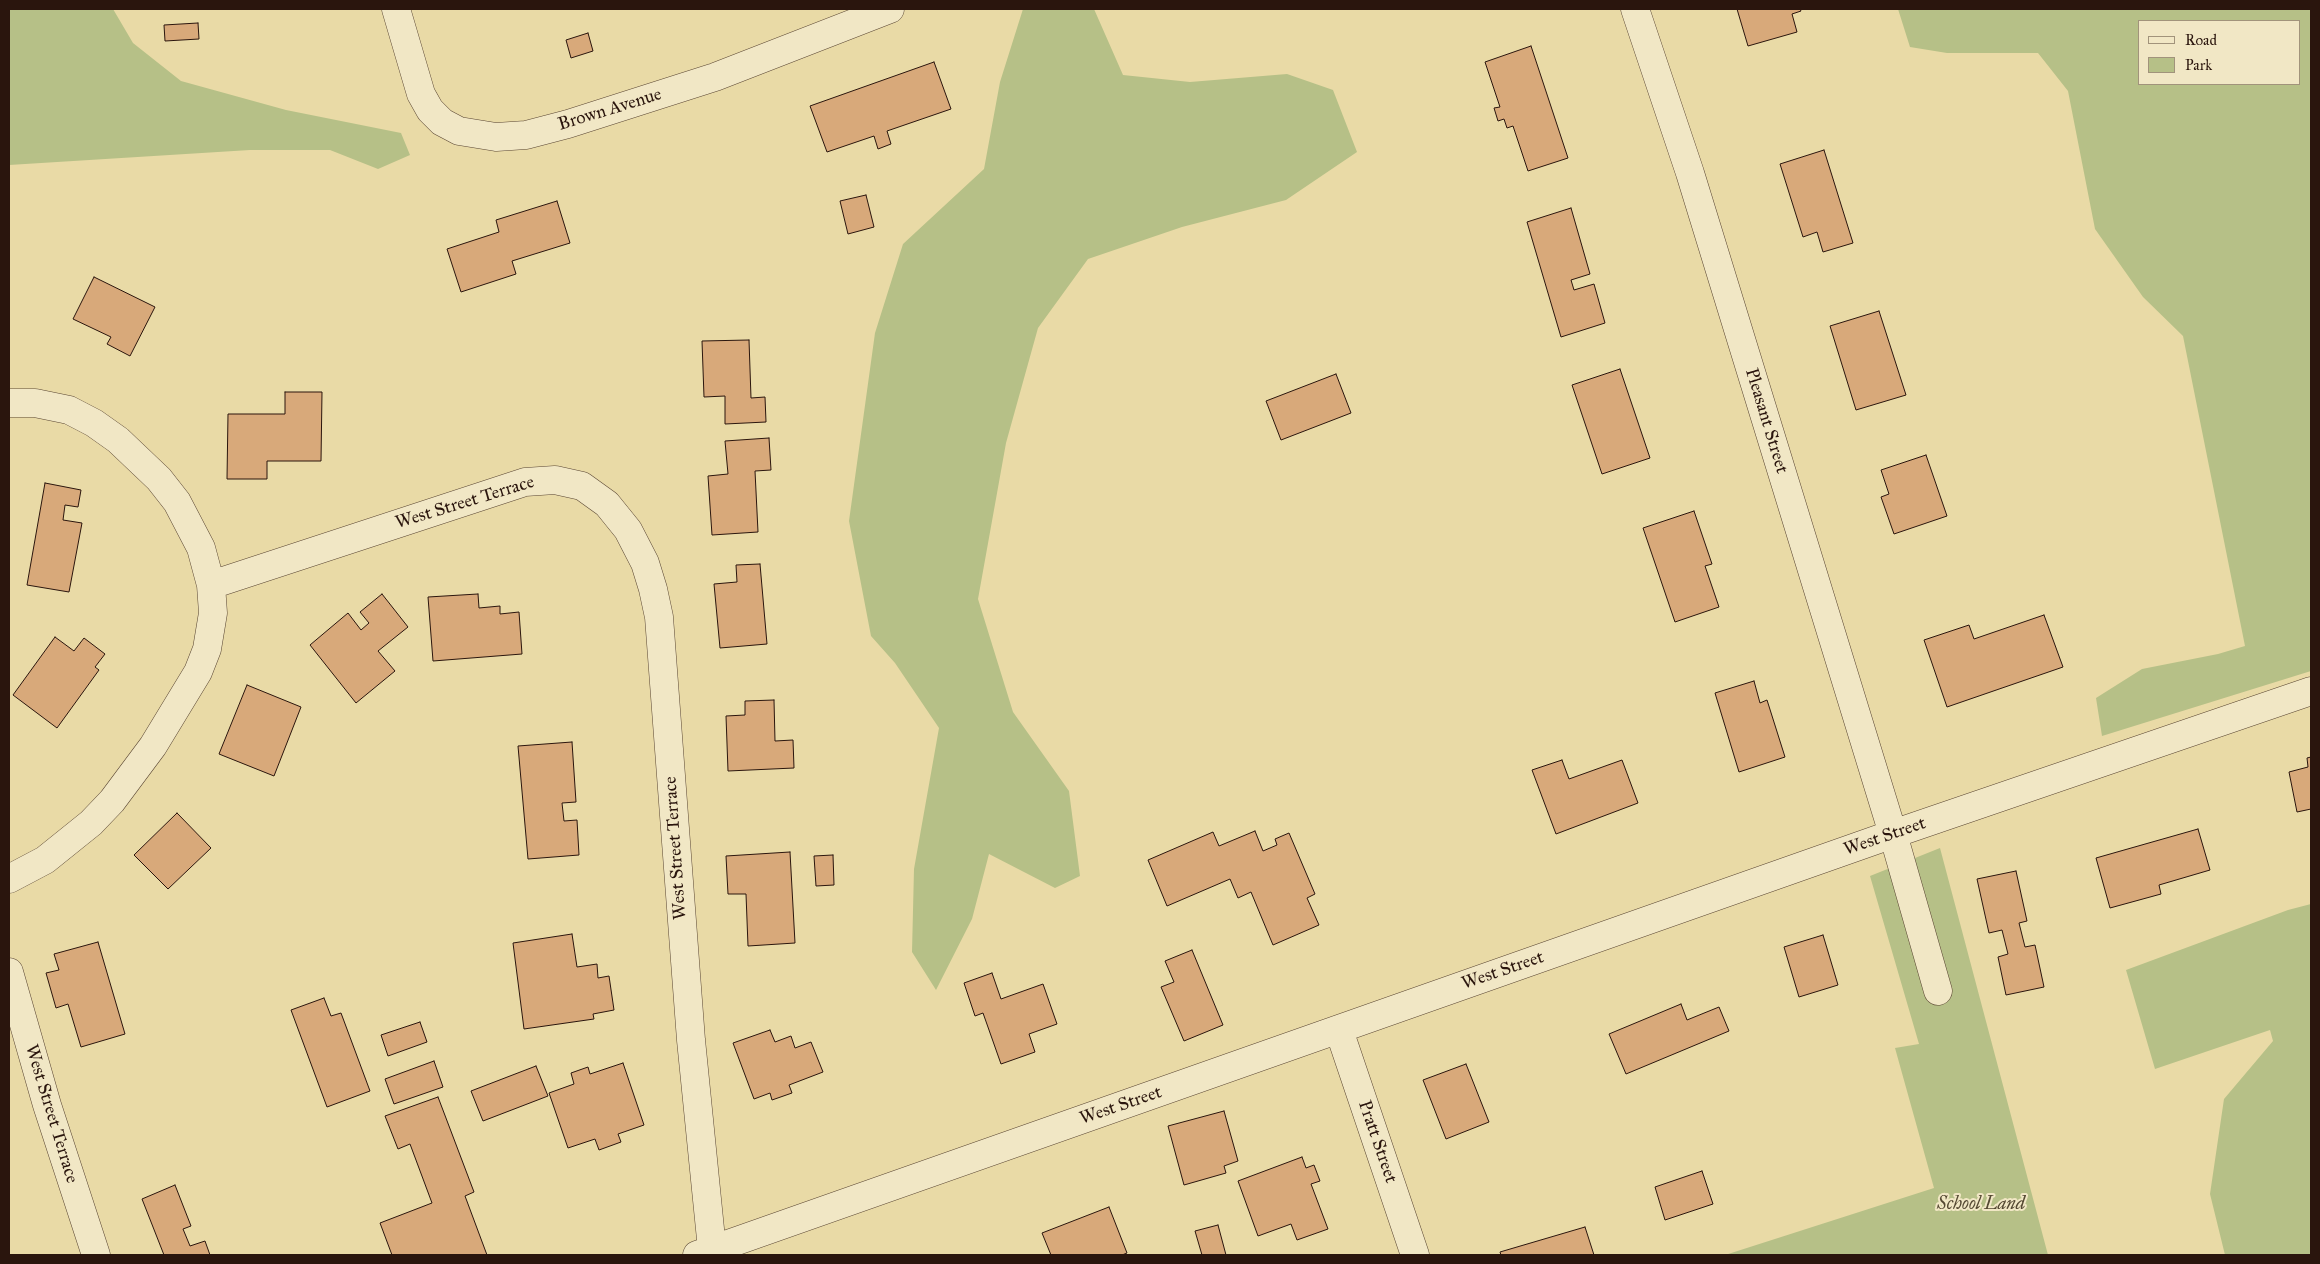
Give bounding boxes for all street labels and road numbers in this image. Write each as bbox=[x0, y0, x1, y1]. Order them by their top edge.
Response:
street label: Brown Avenue bbox=[556, 84, 664, 136]
street label: Pleasant Street bbox=[1740, 366, 1792, 476]
street label: West Street Terrace bbox=[393, 472, 537, 534]
street label: West Street Terrace bbox=[660, 776, 692, 920]
street label: West Street bbox=[1841, 813, 1929, 861]
street label: West Street bbox=[1459, 947, 1547, 995]
street label: West Street Terrace bbox=[20, 1042, 82, 1186]
street label: West Street bbox=[1077, 1082, 1165, 1130]
street label: Pratt Street bbox=[1353, 1098, 1401, 1186]

